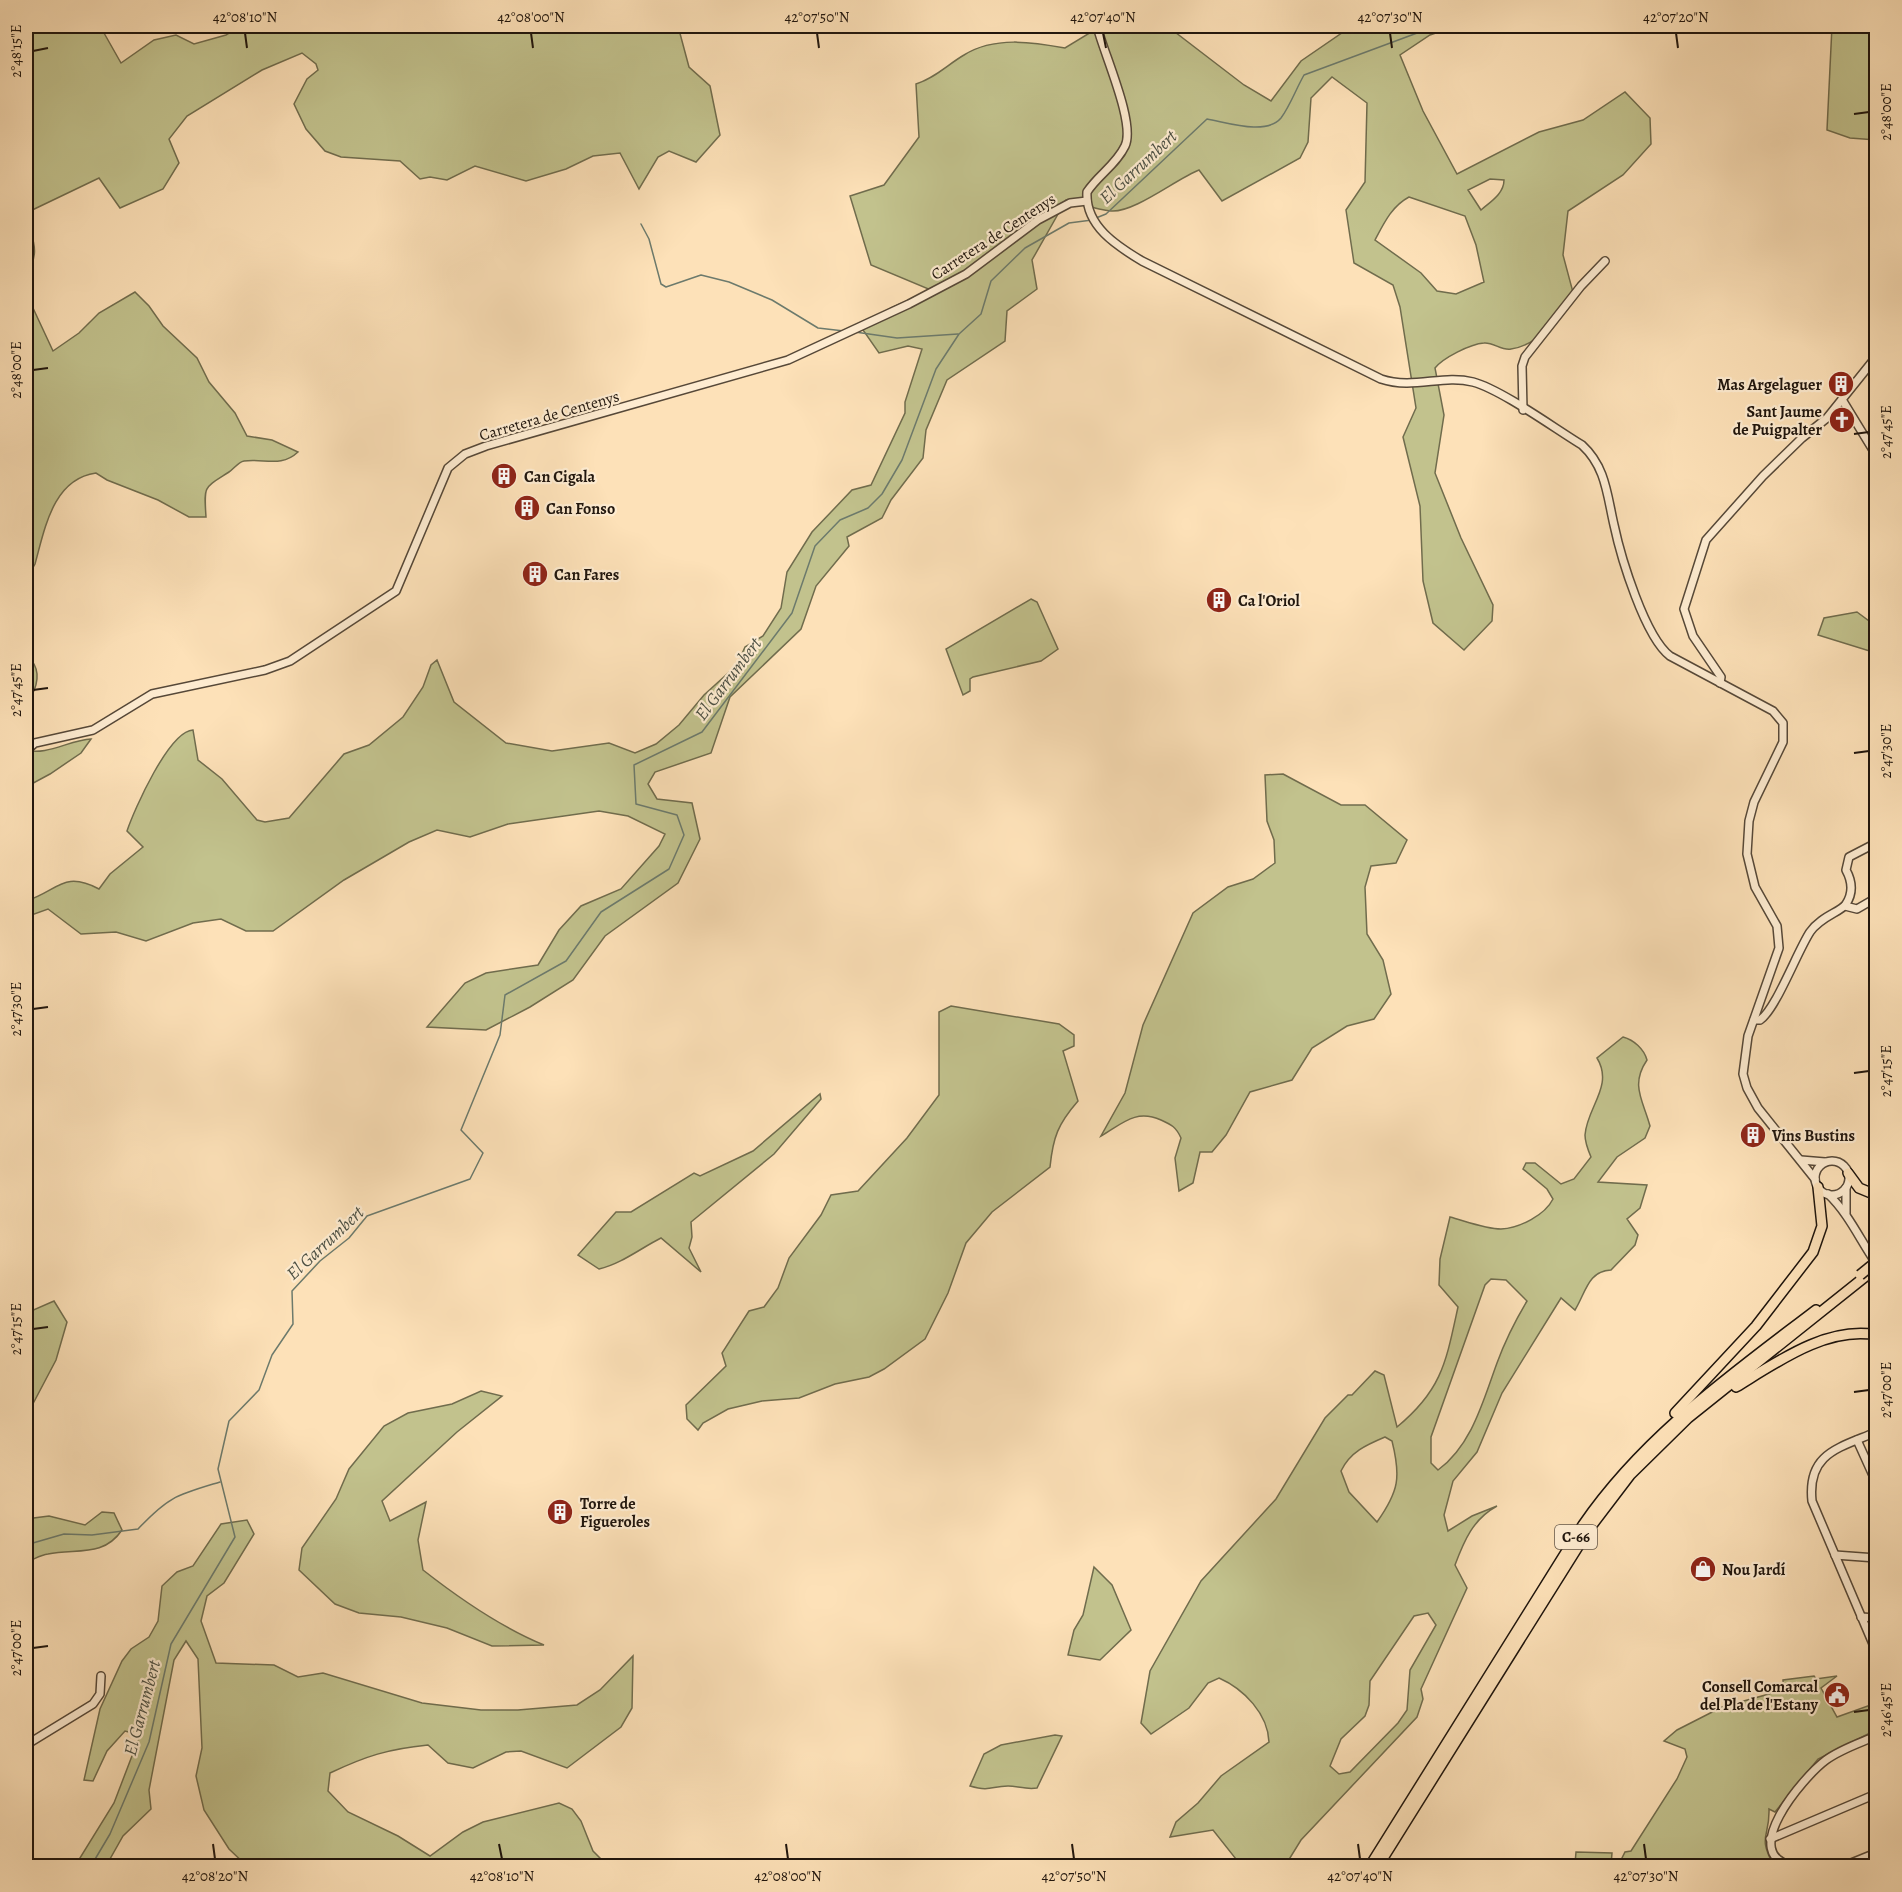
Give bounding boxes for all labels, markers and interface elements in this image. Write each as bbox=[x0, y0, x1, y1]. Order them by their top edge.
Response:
text: 42°08'10"N bbox=[213, 7, 278, 27]
text: 42°08'00"N bbox=[497, 7, 565, 27]
text: 42°07'50"N bbox=[784, 7, 850, 27]
text: 42°07'40"N bbox=[1070, 7, 1136, 27]
text: 42°07'30"N bbox=[1358, 7, 1423, 27]
text: 42°07'20"N bbox=[1643, 7, 1709, 27]
text: 2°48'15"E bbox=[6, 24, 26, 78]
text: 2°48'00"E bbox=[1876, 83, 1896, 141]
water label: El Garrumbert bbox=[1094, 124, 1183, 209]
street label: Carretera de Centenys bbox=[927, 188, 1060, 286]
text: 2°48'00"E bbox=[6, 341, 26, 399]
building icon: Mas Argelaguer bbox=[1826, 369, 1856, 399]
place label: Mas Argelaguer bbox=[1717, 374, 1822, 396]
street label: Carretera de Centenys bbox=[477, 385, 622, 446]
place label: Sant Jaume de Puigpalter bbox=[1733, 401, 1822, 441]
church icon: Sant Jaume de Puigpalter bbox=[1827, 405, 1857, 435]
text: 2°47'45"E bbox=[1876, 405, 1896, 459]
building icon: Can Cigala bbox=[489, 461, 519, 491]
place label: Can Cigala bbox=[524, 466, 596, 488]
building icon: Can Fonso bbox=[512, 493, 542, 523]
place label: Can Fonso bbox=[546, 498, 615, 520]
building icon: Can Fares bbox=[520, 559, 550, 589]
place label: Can Fares bbox=[554, 564, 619, 586]
building icon: Ca l'Oriol bbox=[1204, 585, 1234, 615]
place label: Ca l'Oriol bbox=[1238, 590, 1301, 612]
water label: El Garrumbert bbox=[689, 632, 768, 725]
text: 2°47'45"E bbox=[6, 663, 26, 717]
text: 2°47'30"E bbox=[1876, 724, 1896, 778]
text: 2°47'30"E bbox=[6, 982, 26, 1036]
text: 2°47'15"E bbox=[1876, 1045, 1896, 1097]
building icon: Vins Bustins bbox=[1738, 1120, 1768, 1150]
place label: Vins Bustins bbox=[1771, 1125, 1855, 1147]
water label: El Garrumbert bbox=[281, 1200, 370, 1285]
text: 2°47'15"E bbox=[6, 1303, 26, 1355]
text: 2°47'00"E bbox=[1876, 1362, 1896, 1418]
place label: Torre de Figueroles bbox=[580, 1493, 650, 1533]
building icon: Torre de Figueroles bbox=[545, 1497, 575, 1527]
road number: C-66 bbox=[1555, 1525, 1597, 1549]
shop icon: Nou Jardí bbox=[1688, 1554, 1718, 1584]
place label: Nou Jardí bbox=[1722, 1559, 1786, 1581]
text: 2°47'00"E bbox=[6, 1620, 26, 1676]
water label: El Garrumbert bbox=[118, 1657, 166, 1758]
place label: Consell Comarcal del Pla de l'Estany bbox=[1700, 1676, 1819, 1716]
public building icon: Consell Comarcal del Pla de l'Estany bbox=[1822, 1680, 1852, 1710]
text: 2°46'45"E bbox=[1876, 1683, 1896, 1737]
text: 42°08'20"N bbox=[182, 1866, 249, 1886]
text: 42°08'10"N bbox=[470, 1866, 535, 1886]
text: 42°08'00"N bbox=[754, 1866, 822, 1886]
text: 42°07'50"N bbox=[1041, 1866, 1107, 1886]
text: 42°07'40"N bbox=[1327, 1866, 1393, 1886]
text: 42°07'30"N bbox=[1614, 1866, 1679, 1886]

